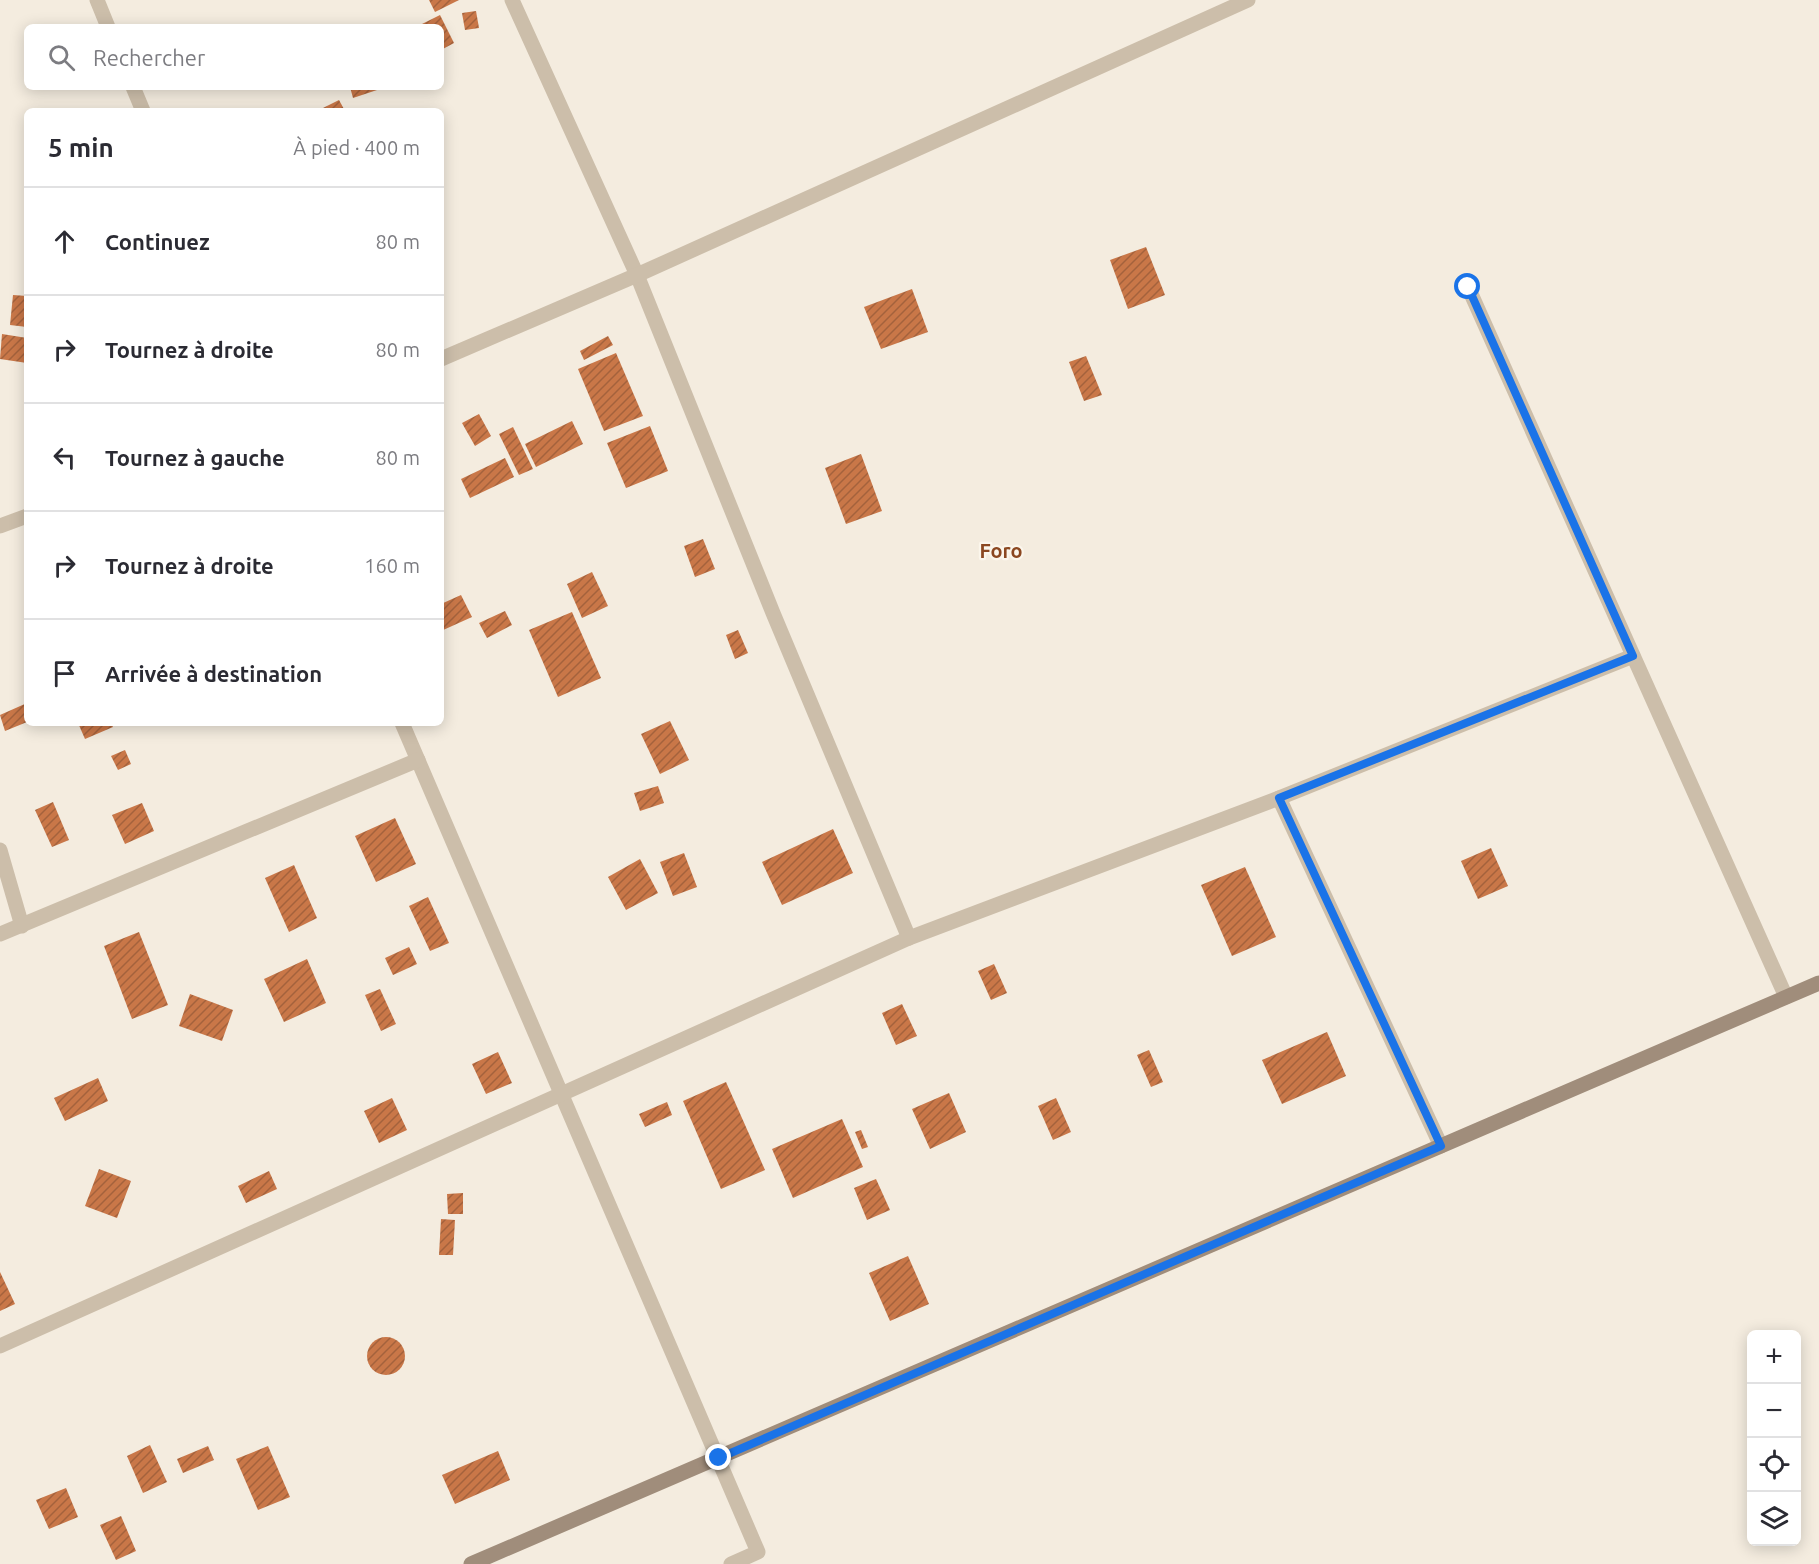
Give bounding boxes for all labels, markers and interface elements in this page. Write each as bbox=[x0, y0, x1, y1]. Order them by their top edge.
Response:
search box bbox=[24, 24, 444, 90]
icon: search bbox=[45, 41, 78, 74]
text: Rechercher bbox=[93, 45, 205, 70]
text: 5 min bbox=[48, 133, 114, 162]
text: À pied · 400 m bbox=[293, 136, 420, 159]
icon: ahead bbox=[48, 225, 81, 258]
text: Continuez bbox=[105, 229, 210, 254]
text: 80 m bbox=[376, 230, 420, 253]
route start bbox=[1454, 273, 1480, 299]
icon: right bbox=[48, 333, 81, 366]
text: Tournez à droite bbox=[105, 337, 274, 362]
text: 80 m bbox=[376, 338, 420, 361]
icon: left bbox=[48, 441, 81, 474]
text: Tournez à gauche bbox=[105, 445, 285, 470]
text: 80 m bbox=[376, 446, 420, 469]
district label: Foro bbox=[979, 539, 1023, 562]
icon: right bbox=[48, 549, 81, 582]
text: Tournez à droite bbox=[105, 553, 274, 578]
text: 160 m bbox=[364, 554, 420, 577]
icon: arrive bbox=[48, 657, 81, 690]
text: Arrivée à destination bbox=[105, 661, 322, 686]
map controls bbox=[1747, 1330, 1801, 1546]
button: + bbox=[1747, 1330, 1801, 1384]
button: − bbox=[1747, 1384, 1801, 1438]
button: locate bbox=[1747, 1438, 1801, 1492]
route end bbox=[705, 1444, 731, 1470]
button: layers bbox=[1747, 1492, 1801, 1546]

